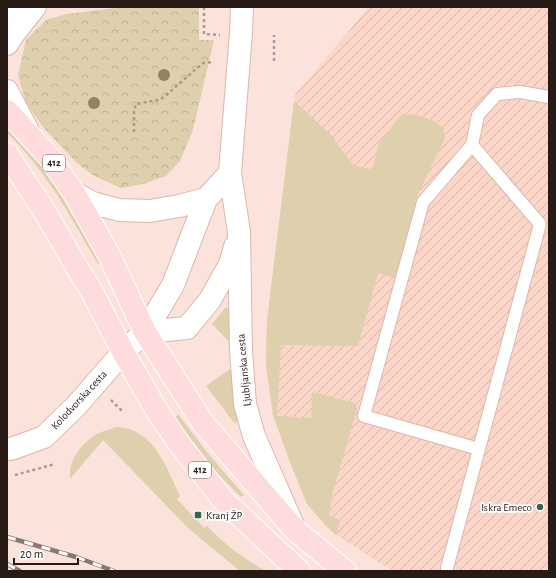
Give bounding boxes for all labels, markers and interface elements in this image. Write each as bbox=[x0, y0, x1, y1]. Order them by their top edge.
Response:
road number: 412 bbox=[43, 155, 65, 171]
street label: Ljubljanska cesta bbox=[235, 333, 253, 407]
street label: Kolodvorska cesta bbox=[49, 368, 109, 432]
road number: 412 bbox=[189, 462, 211, 478]
place label: Iskra Emeco bbox=[481, 502, 532, 513]
marker: Iskra Emeco bbox=[535, 502, 545, 512]
marker: Kranj ŽP bbox=[193, 510, 203, 520]
place label: Kranj ŽP bbox=[206, 510, 243, 521]
scale bar bbox=[14, 540, 78, 566]
text: 20 m bbox=[20, 548, 43, 560]

